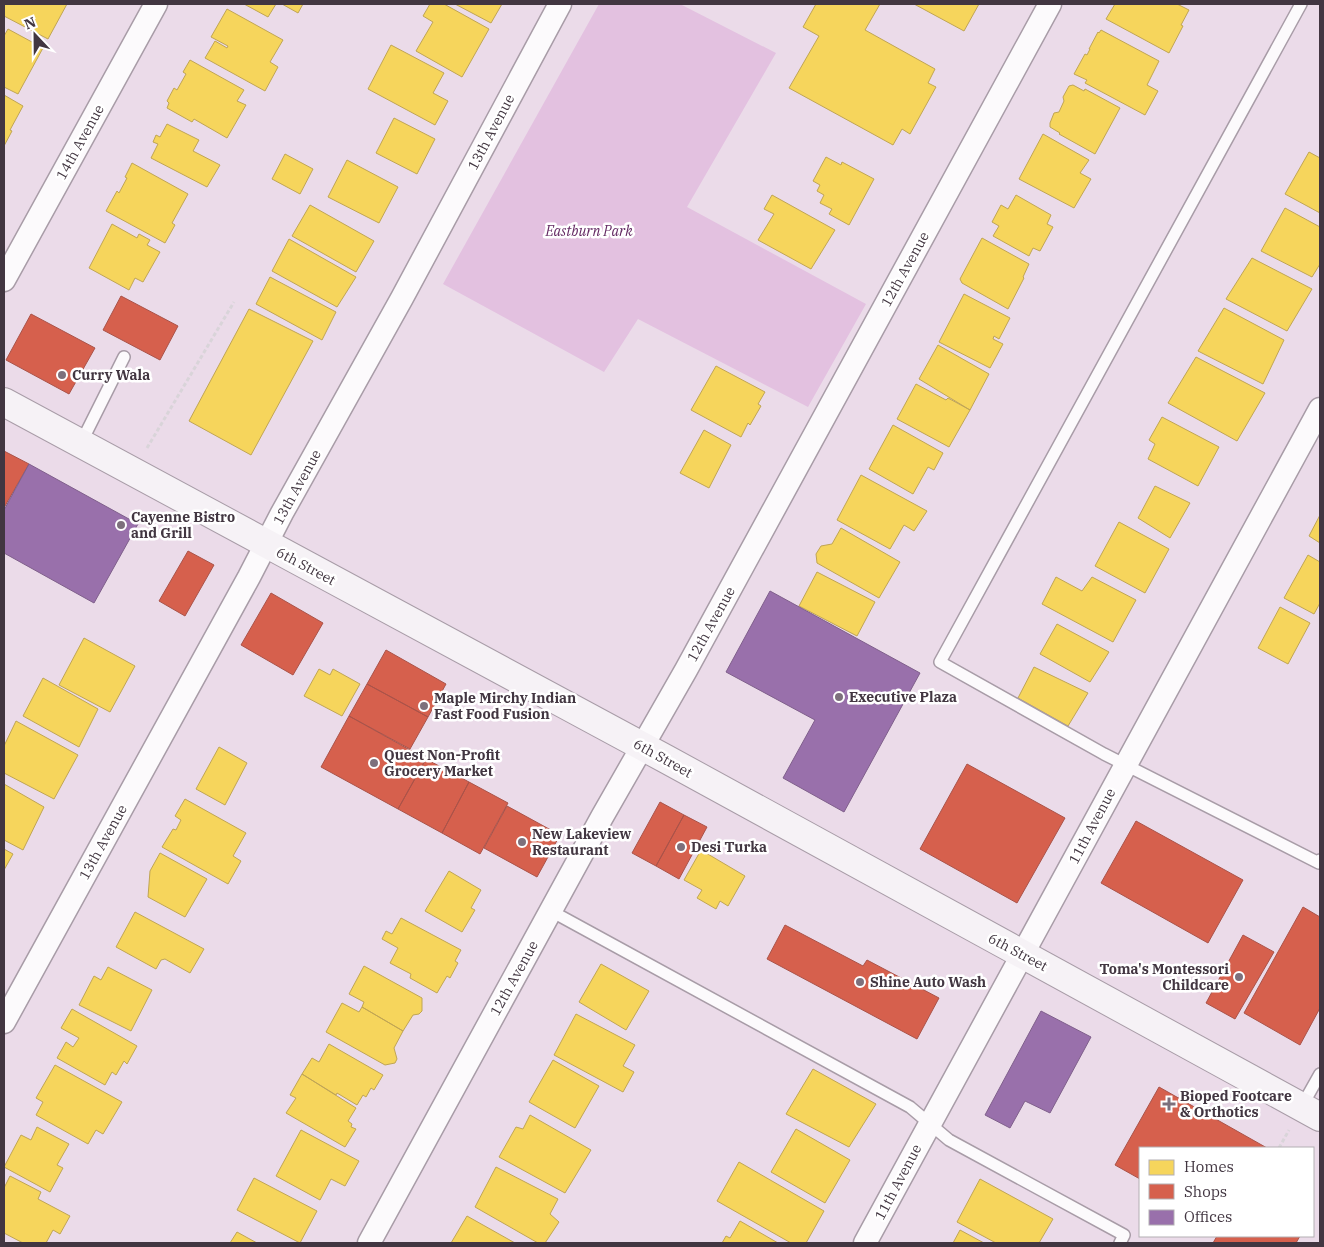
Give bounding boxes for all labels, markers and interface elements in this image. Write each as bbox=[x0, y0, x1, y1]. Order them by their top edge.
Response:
north arrow bbox=[10, 10, 60, 60]
text: N bbox=[22, 13, 39, 33]
street label: 13th Avenue bbox=[464, 91, 518, 173]
street label: 14th Avenue bbox=[52, 101, 108, 183]
park label: Eastburn Park bbox=[544, 222, 633, 240]
street label: 12th Avenue bbox=[877, 228, 933, 310]
place label: Curry Wala bbox=[72, 366, 150, 384]
marker: Curry Wala bbox=[56, 369, 68, 381]
street label: 13th Avenue bbox=[269, 446, 325, 528]
place label: Cayenne Bistro and Grill bbox=[131, 508, 235, 542]
marker: Cayenne Bistro and Grill bbox=[115, 519, 127, 531]
street label: 6th Street bbox=[273, 543, 339, 589]
street label: 12th Avenue bbox=[683, 583, 739, 665]
place label: Executive Plaza bbox=[849, 688, 957, 706]
place label: Maple Mirchy Indian Fast Food Fusion bbox=[434, 689, 576, 723]
marker: Executive Plaza bbox=[833, 691, 845, 703]
marker: Maple Mirchy Indian Fast Food Fusion bbox=[418, 700, 430, 712]
street label: 6th Street bbox=[630, 734, 696, 782]
place label: Quest Non-Profit Grocery Market bbox=[384, 746, 500, 780]
marker: Quest Non-Profit Grocery Market bbox=[368, 757, 380, 769]
street label: 11th Avenue bbox=[1065, 785, 1119, 867]
street label: 13th Avenue bbox=[75, 801, 131, 883]
place label: New Lakeview Restaurant bbox=[532, 825, 631, 859]
marker: New Lakeview Restaurant bbox=[516, 836, 528, 848]
place label: Desi Turka bbox=[691, 838, 767, 856]
marker: Desi Turka bbox=[675, 841, 687, 853]
street label: 6th Street bbox=[985, 929, 1051, 975]
street label: 12th Avenue bbox=[486, 937, 542, 1019]
place label: Toma's Montessori Childcare bbox=[1100, 960, 1229, 994]
marker: Toma's Montessori Childcare bbox=[1233, 971, 1245, 983]
place label: Shine Auto Wash bbox=[870, 973, 986, 991]
marker: Shine Auto Wash bbox=[854, 976, 866, 988]
place label: Bioped Footcare & Orthotics bbox=[1180, 1087, 1292, 1121]
marker: Bioped Footcare & Orthotics bbox=[1162, 1097, 1176, 1111]
street label: 11th Avenue bbox=[871, 1141, 925, 1223]
legend bbox=[1139, 1147, 1314, 1237]
text: Homes bbox=[1184, 1157, 1234, 1176]
text: Shops bbox=[1184, 1182, 1227, 1201]
text: Offices bbox=[1184, 1207, 1232, 1226]

